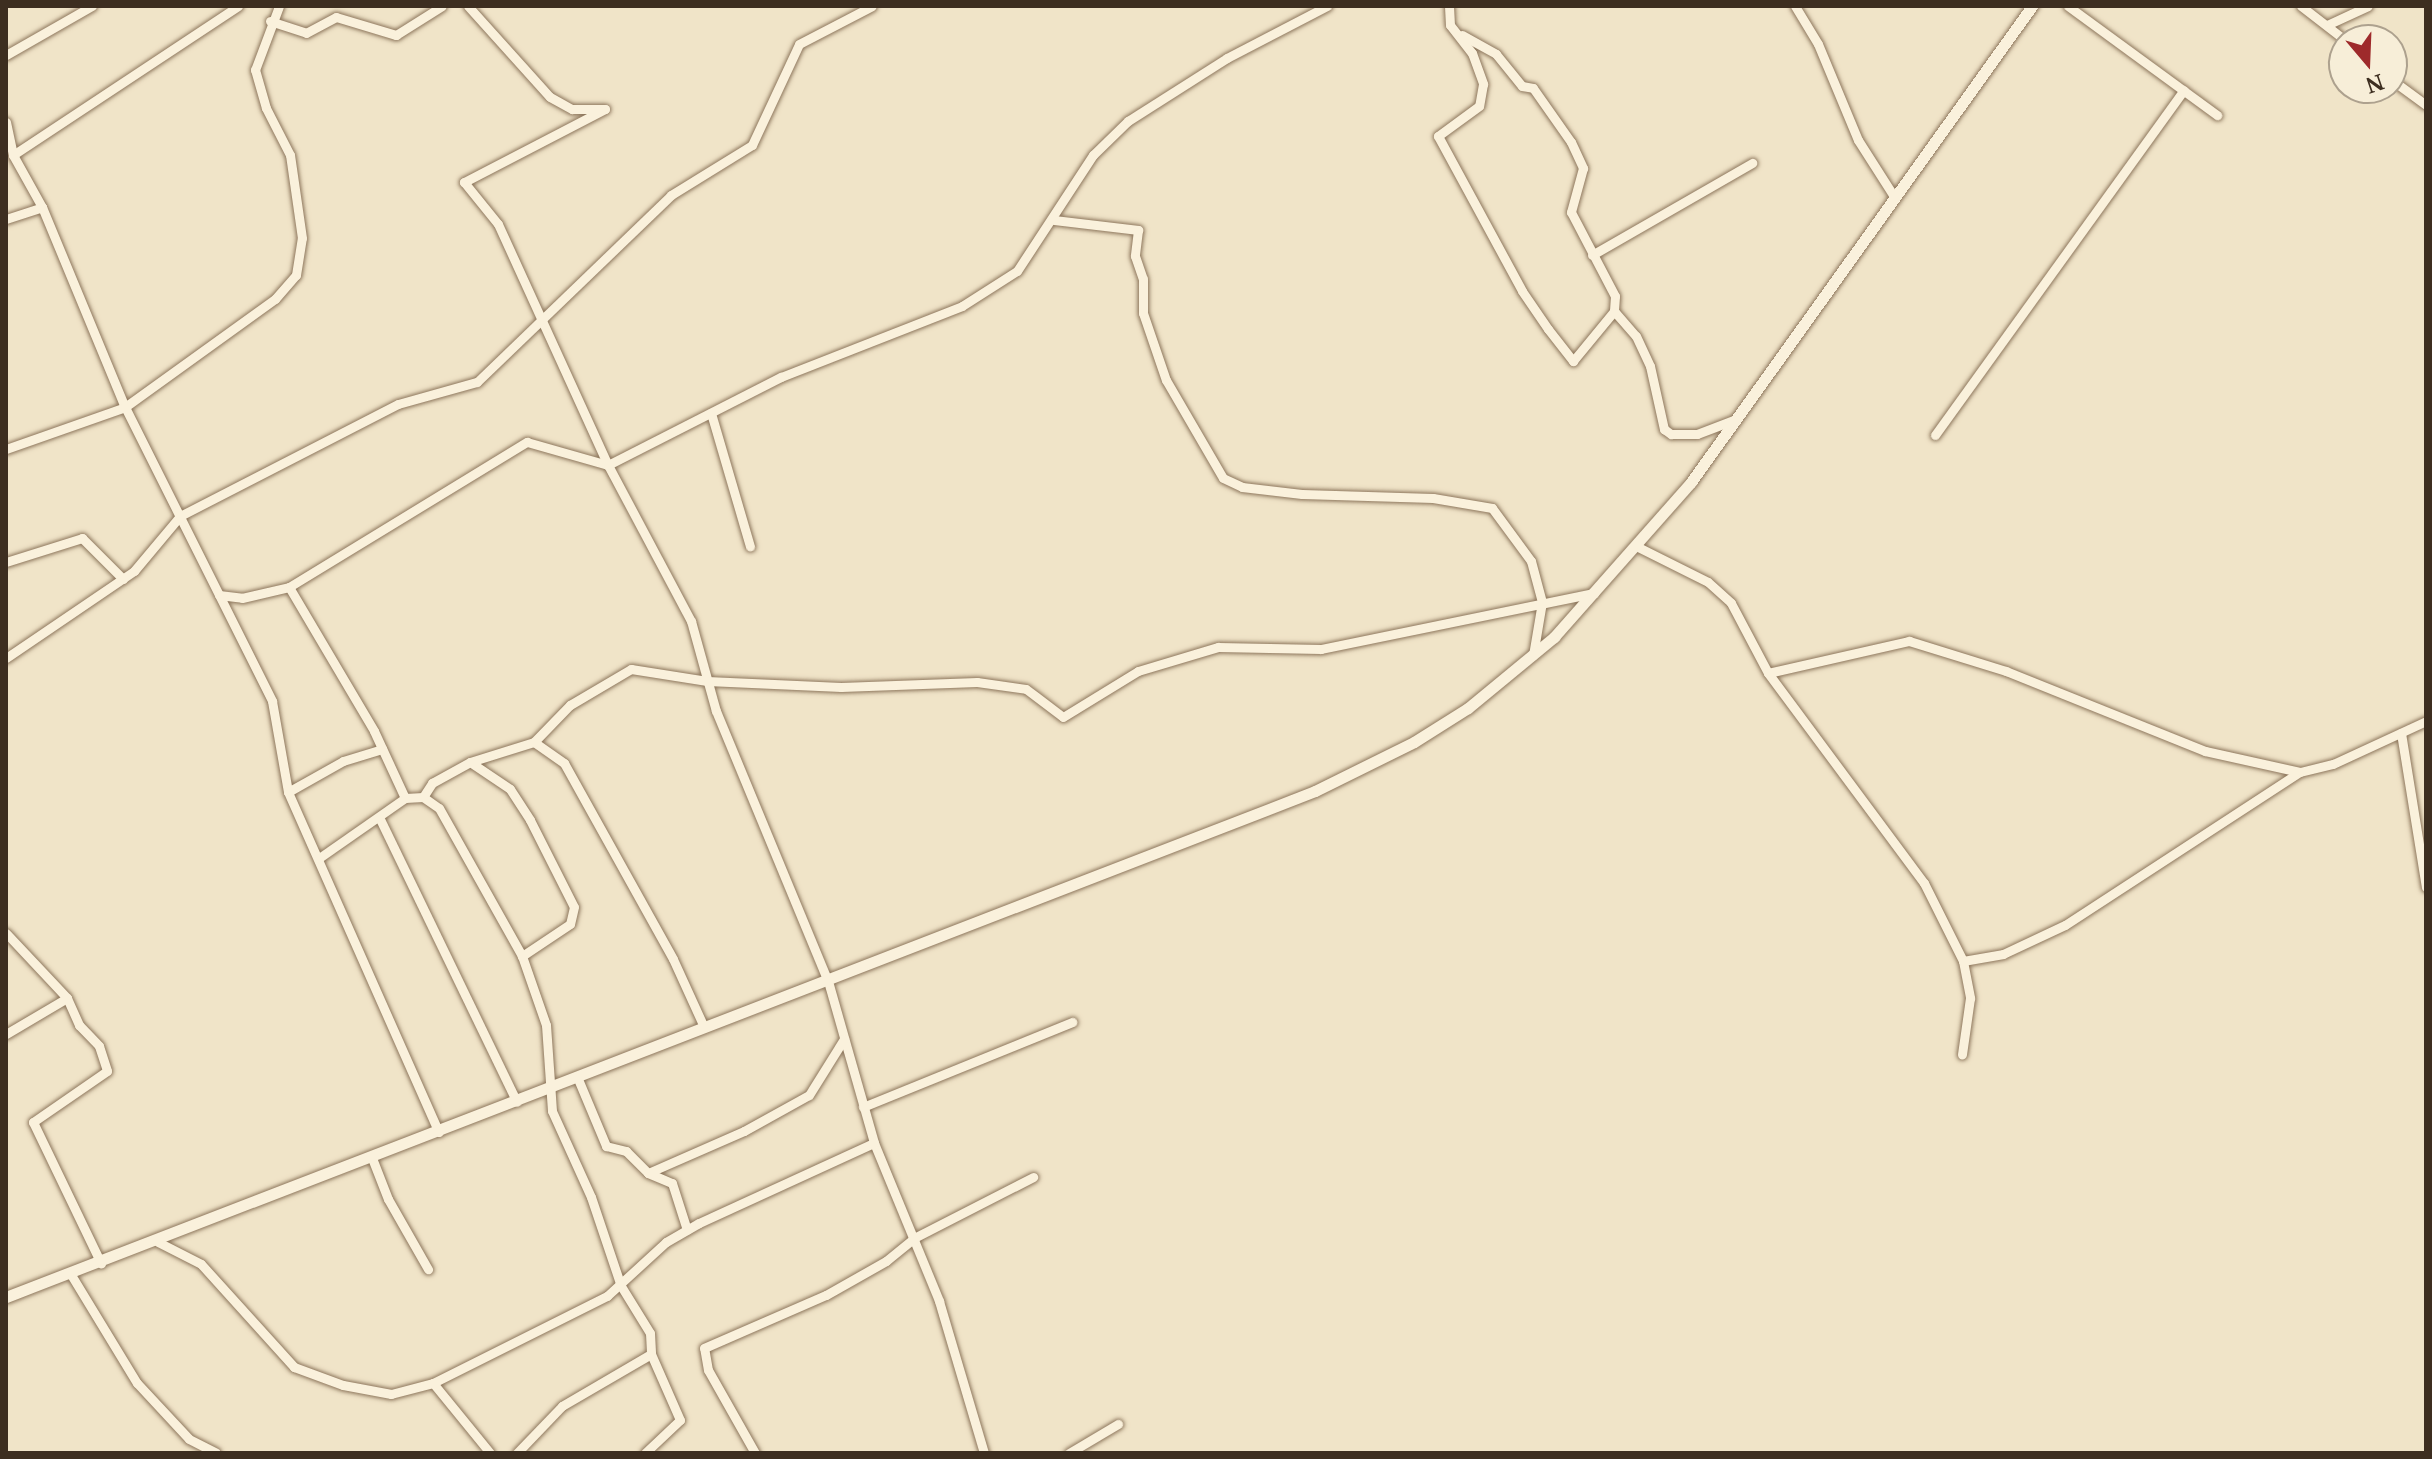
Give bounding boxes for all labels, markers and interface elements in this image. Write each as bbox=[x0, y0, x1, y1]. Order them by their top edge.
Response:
north arrow bbox=[2328, 24, 2408, 104]
text: N bbox=[2362, 68, 2388, 102]

